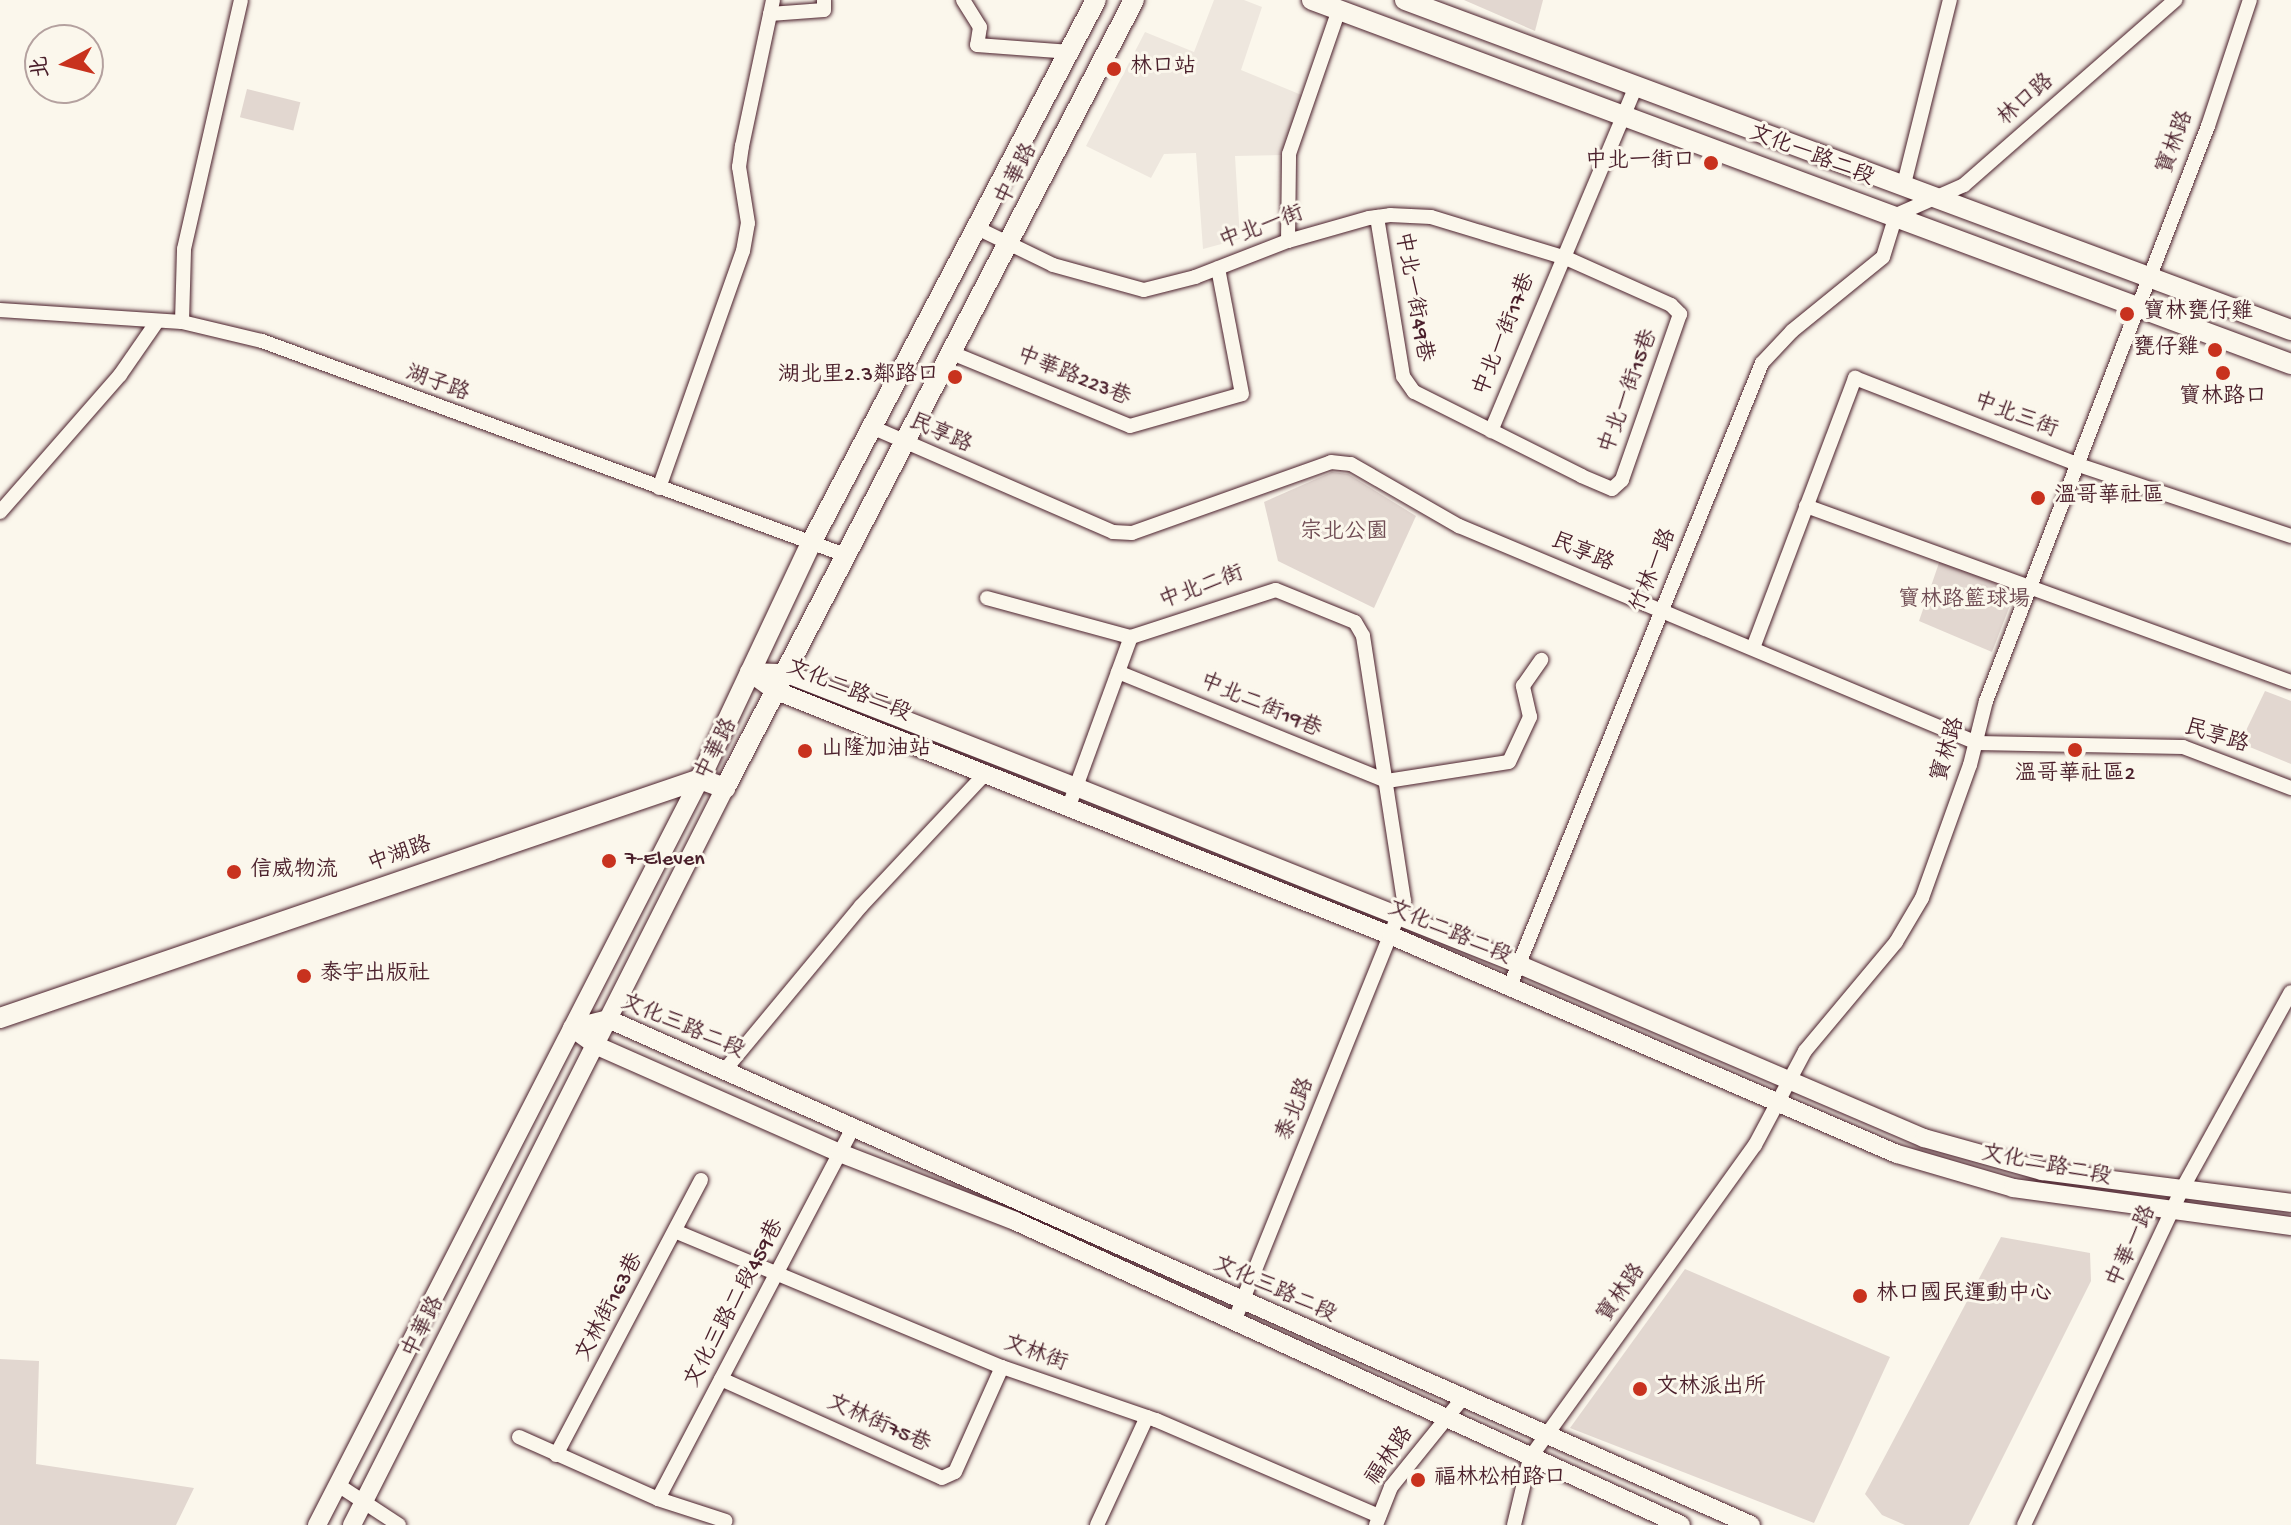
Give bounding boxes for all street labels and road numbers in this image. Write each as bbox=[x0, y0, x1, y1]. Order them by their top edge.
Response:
street label: 林口路 bbox=[1993, 69, 2061, 133]
street label: 寶林路 bbox=[2153, 107, 2201, 179]
street label: 文化一路二段 bbox=[1745, 121, 1877, 193]
street label: 中華路 bbox=[991, 140, 1045, 210]
street label: 中北一街 bbox=[1216, 202, 1308, 256]
street label: 中北一街49巷 bbox=[1388, 230, 1436, 364]
street label: 中北一街17巷 bbox=[1469, 270, 1543, 400]
street label: 中北一街15巷 bbox=[1595, 326, 1665, 458]
street label: 中華路223巷 bbox=[1012, 343, 1134, 413]
street label: 湖子路 bbox=[401, 361, 473, 409]
street label: 中北三街 bbox=[1969, 389, 2061, 445]
street label: 民享路 bbox=[904, 410, 976, 460]
street label: 竹林一路 bbox=[1626, 525, 1684, 617]
street label: 民享路 bbox=[1546, 529, 1618, 579]
street label: 中北二街 bbox=[1156, 562, 1248, 616]
street label: 文化二路二段 bbox=[782, 655, 914, 729]
street label: 中北二街19巷 bbox=[1195, 669, 1325, 745]
street label: 中華路 bbox=[691, 715, 745, 785]
street label: 寶林路 bbox=[1928, 715, 1972, 785]
street label: 民享路 bbox=[2181, 716, 2251, 760]
street label: 中湖路 bbox=[365, 833, 435, 879]
street label: 文化二路二段 bbox=[1383, 896, 1515, 972]
street label: 文化三路二段 bbox=[616, 990, 748, 1066]
street label: 泰北路 bbox=[1272, 1074, 1322, 1146]
street label: 文化二路二段 bbox=[1979, 1141, 2113, 1193]
street label: 中華一路 bbox=[2102, 1202, 2164, 1292]
street label: 文化三路二段459巷 bbox=[680, 1215, 792, 1393]
street label: 文林街163巷 bbox=[571, 1249, 651, 1367]
street label: 文化三路二段 bbox=[1208, 1252, 1340, 1330]
street label: 寶林路 bbox=[1593, 1259, 1653, 1329]
street label: 中華路 bbox=[398, 1293, 452, 1363]
street label: 文林街 bbox=[999, 1331, 1071, 1379]
street label: 文林街75巷 bbox=[822, 1390, 934, 1460]
street label: 福林路 bbox=[1361, 1422, 1421, 1492]

